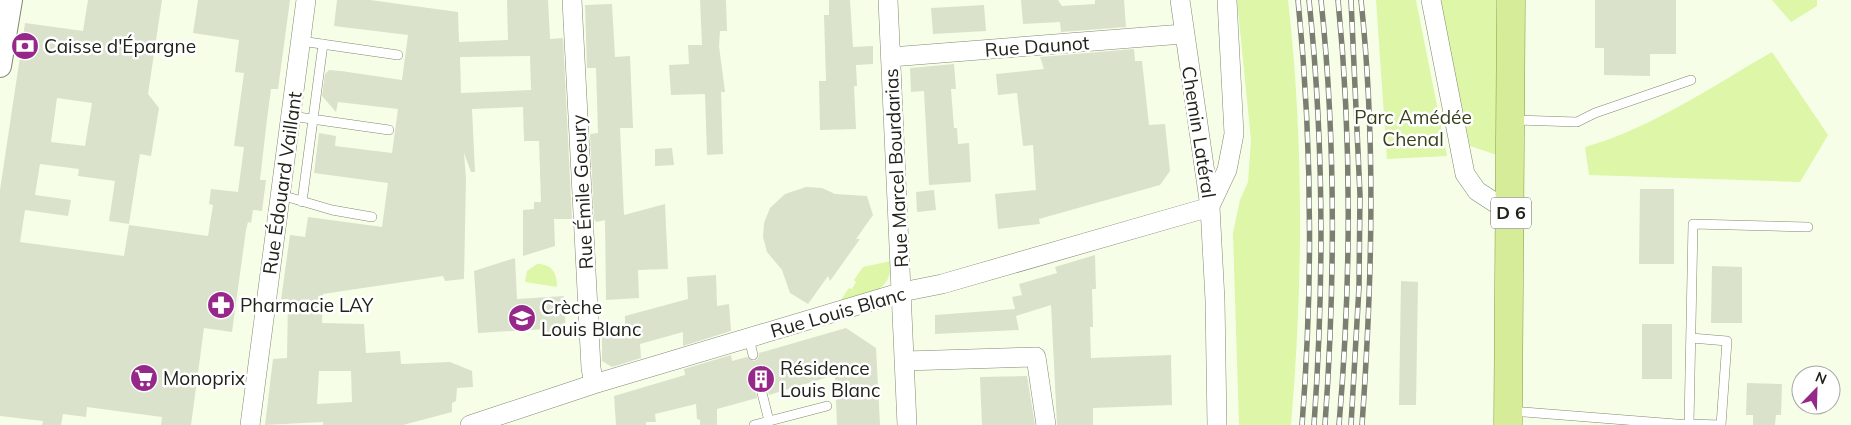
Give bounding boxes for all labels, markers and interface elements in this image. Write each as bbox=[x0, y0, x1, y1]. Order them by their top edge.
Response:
street label: Rue Daunot bbox=[984, 30, 1090, 62]
bank icon: Caisse d'Épargne bbox=[10, 31, 40, 61]
place label: Caisse d'Épargne bbox=[44, 34, 196, 58]
street label: Chemin Latéral bbox=[1177, 64, 1221, 200]
street label: Rue Marcel Bourdarias bbox=[879, 68, 913, 268]
street label: Rue Édouard Vaillant bbox=[257, 90, 307, 276]
park label: Parc Amédée Chenal bbox=[1354, 105, 1472, 151]
street label: Rue Émile Goeury bbox=[566, 114, 598, 270]
road number: D 6 bbox=[1491, 198, 1531, 228]
street label: Rue Louis Blanc bbox=[768, 281, 908, 343]
pharmacy icon: Pharmacie LAY bbox=[206, 290, 236, 320]
place label: Pharmacie LAY bbox=[240, 293, 374, 317]
place label: Crèche Louis Blanc bbox=[541, 295, 641, 341]
school or university icon: Crèche Louis Blanc bbox=[507, 303, 537, 333]
place label: Résidence Louis Blanc bbox=[780, 356, 880, 402]
supermarket icon: Monoprix bbox=[129, 363, 159, 393]
building icon: Résidence Louis Blanc bbox=[746, 364, 776, 394]
north arrow bbox=[1791, 365, 1841, 415]
place label: Monoprix bbox=[163, 366, 245, 390]
text: N bbox=[1813, 368, 1829, 388]

